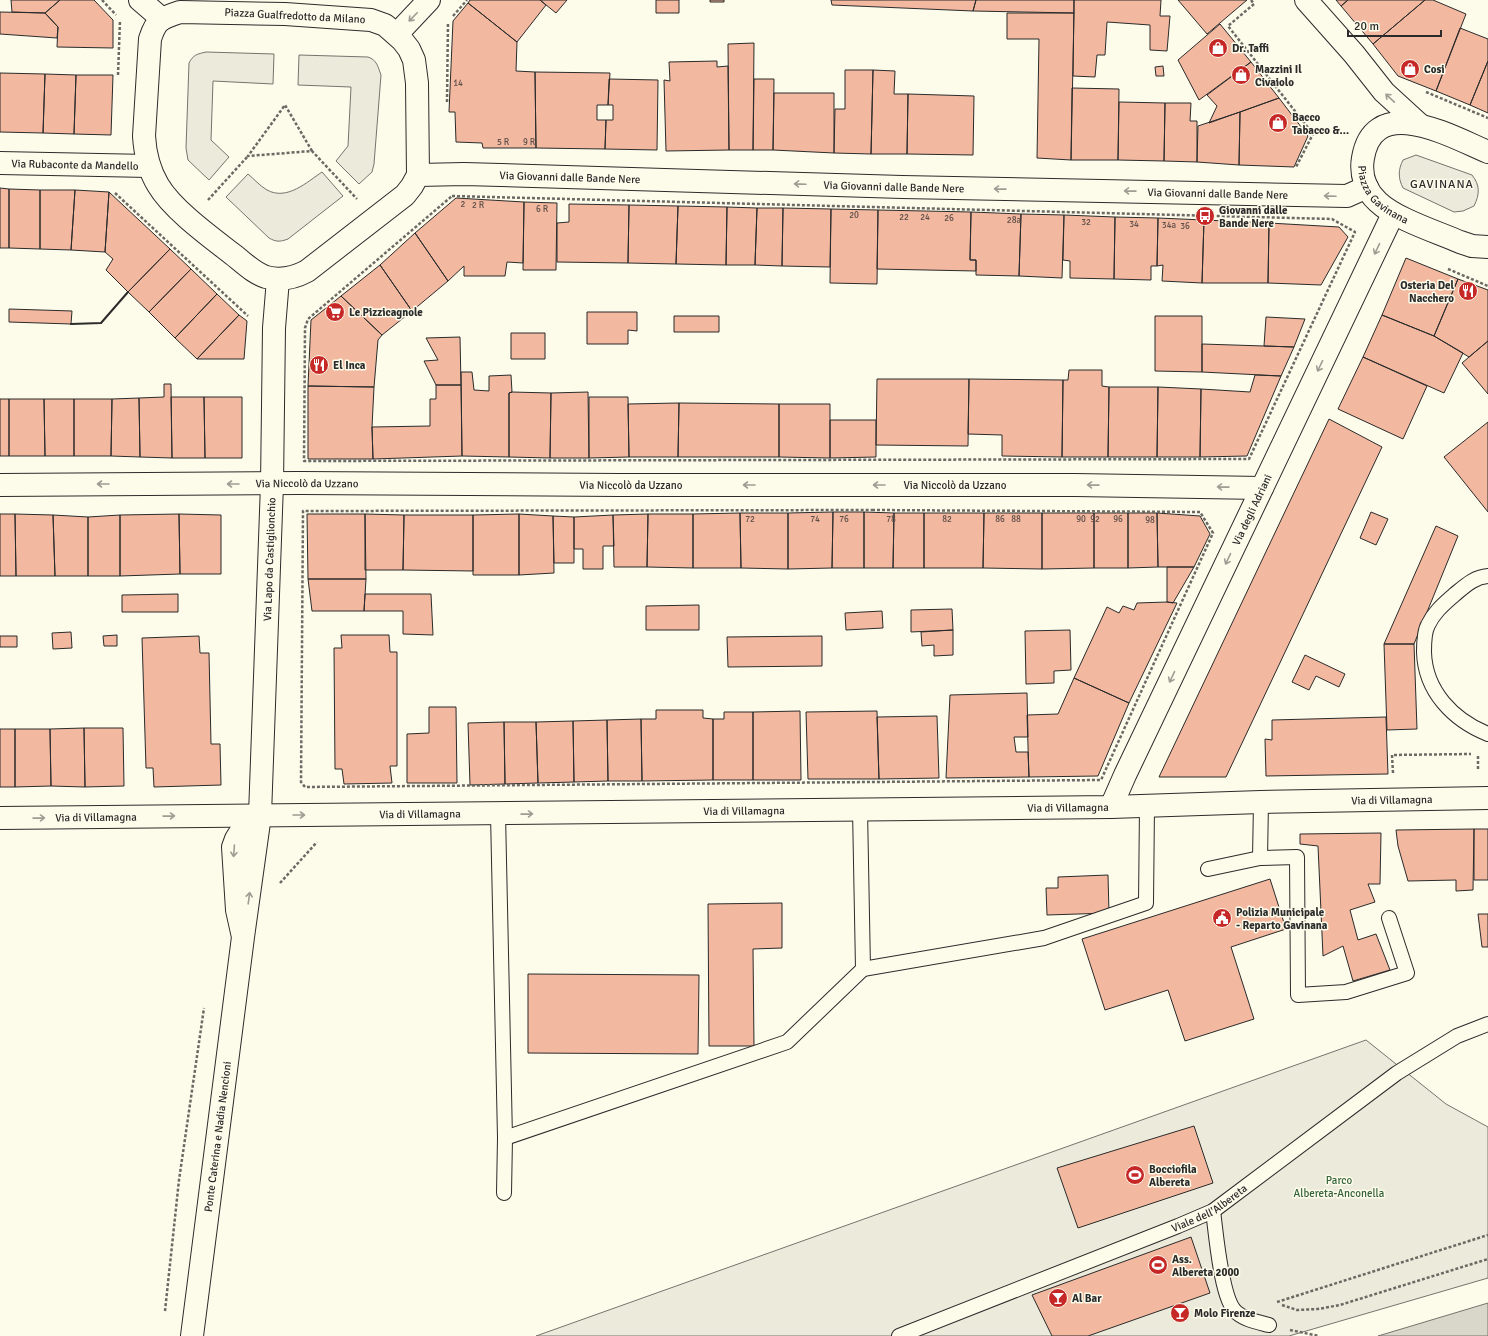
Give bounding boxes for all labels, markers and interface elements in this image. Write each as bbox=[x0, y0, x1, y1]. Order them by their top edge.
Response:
street label: Piazza Gualfredotto da Milano bbox=[224, 6, 366, 26]
one-way arrow bbox=[408, 12, 418, 22]
scale bar bbox=[1348, 12, 1441, 38]
text: 20 m bbox=[1354, 19, 1379, 34]
shop icon: Dr. Taffi bbox=[1207, 37, 1229, 59]
place label: Dr. Taffi bbox=[1232, 42, 1269, 55]
shop icon: Cosi bbox=[1399, 58, 1421, 80]
place label: Mazzini Il Civaiolo bbox=[1255, 63, 1302, 89]
place label: Cosi bbox=[1424, 63, 1445, 76]
shop icon: Mazzini Il Civaiolo bbox=[1230, 64, 1252, 86]
house number: 14 bbox=[453, 78, 463, 89]
one-way arrow bbox=[1385, 93, 1395, 102]
place label: Bacco Tabacco &... bbox=[1292, 111, 1349, 137]
shop icon: Bacco Tabacco &... bbox=[1267, 112, 1289, 134]
house number: 5 R bbox=[497, 137, 510, 148]
house number: 9 R bbox=[523, 137, 536, 148]
street label: Via Rubaconte da Mandello bbox=[11, 157, 139, 172]
street label: Piazza Gavinana bbox=[1356, 165, 1411, 227]
street label: Via Giovanni dalle Bande Nere bbox=[499, 169, 641, 186]
district label: GAVINANA bbox=[1410, 177, 1474, 192]
street label: Via Giovanni dalle Bande Nere bbox=[823, 178, 964, 195]
one-way arrow bbox=[794, 180, 807, 188]
one-way arrow bbox=[994, 185, 1007, 193]
street label: Via Giovanni dalle Bande Nere bbox=[1147, 185, 1288, 201]
one-way arrow bbox=[1124, 188, 1137, 195]
one-way arrow bbox=[1324, 192, 1337, 200]
house number: 2 bbox=[461, 199, 466, 210]
house number: 2 R bbox=[472, 200, 485, 211]
house number: 6 R bbox=[536, 204, 549, 215]
place label: Giovanni dalle Bande Nere bbox=[1219, 204, 1288, 230]
bus stop icon: Giovanni dalle Bande Nere bbox=[1194, 205, 1216, 227]
house number: 20 bbox=[849, 210, 859, 221]
house number: 22 bbox=[899, 212, 909, 223]
house number: 24 bbox=[920, 212, 930, 223]
house number: 26 bbox=[944, 213, 954, 224]
house number: 28a bbox=[1007, 215, 1022, 226]
house number: 32 bbox=[1081, 217, 1091, 228]
house number: 34 bbox=[1129, 219, 1139, 230]
house number: 34a bbox=[1162, 220, 1177, 231]
house number: 36 bbox=[1180, 221, 1190, 232]
one-way arrow bbox=[1373, 243, 1380, 255]
place label: Osteria Del Nacchero bbox=[1400, 279, 1455, 305]
restaurant icon: Osteria Del Nacchero bbox=[1457, 280, 1479, 302]
supermarket icon: Le Pizzicagnole bbox=[324, 301, 346, 323]
place label: Le Pizzicagnole bbox=[349, 306, 423, 319]
restaurant icon: El Inca bbox=[308, 354, 330, 376]
place label: El Inca bbox=[333, 359, 366, 372]
one-way arrow bbox=[1316, 360, 1323, 372]
street label: Via degli Adriani bbox=[1229, 472, 1274, 547]
street label: Via Niccolò da Uzzano bbox=[255, 476, 359, 490]
street label: Via Niccolò da Uzzano bbox=[579, 478, 683, 492]
street label: Via Niccolò da Uzzano bbox=[903, 479, 1007, 492]
one-way arrow bbox=[227, 480, 240, 488]
one-way arrow bbox=[97, 481, 110, 488]
one-way arrow bbox=[743, 481, 756, 489]
one-way arrow bbox=[873, 481, 886, 489]
one-way arrow bbox=[1087, 481, 1100, 489]
one-way arrow bbox=[1217, 483, 1230, 491]
street label: Via Lapo da Castiglionchio bbox=[261, 497, 278, 621]
house number: 72 bbox=[745, 514, 755, 525]
house number: 74 bbox=[810, 514, 820, 525]
house number: 76 bbox=[839, 514, 849, 525]
house number: 78 bbox=[886, 514, 896, 525]
house number: 82 bbox=[942, 514, 952, 525]
house number: 86 bbox=[995, 514, 1005, 525]
house number: 88 bbox=[1011, 514, 1021, 525]
house number: 90 bbox=[1076, 514, 1086, 525]
house number: 92 bbox=[1090, 514, 1100, 525]
house number: 96 bbox=[1113, 514, 1123, 525]
house number: 98 bbox=[1145, 515, 1155, 526]
one-way arrow bbox=[1224, 553, 1231, 565]
one-way arrow bbox=[1168, 670, 1175, 682]
street label: Via di Villamagna bbox=[1351, 792, 1433, 807]
street label: Via di Villamagna bbox=[1027, 801, 1109, 814]
street label: Via di Villamagna bbox=[703, 804, 785, 818]
street label: Via di Villamagna bbox=[379, 807, 461, 821]
street label: Via di Villamagna bbox=[55, 810, 137, 824]
one-way arrow bbox=[520, 810, 533, 818]
one-way arrow bbox=[292, 811, 305, 819]
one-way arrow bbox=[162, 812, 175, 820]
one-way arrow bbox=[32, 814, 45, 822]
one-way arrow bbox=[231, 844, 238, 857]
one-way arrow bbox=[245, 892, 253, 905]
place label: Polizia Municipale - Reparto Gavinana bbox=[1236, 906, 1328, 932]
public building icon: Polizia Municipale - Reparto Gavinana bbox=[1211, 907, 1233, 929]
street label: Ponte Caterina e Nadia Nencioni bbox=[201, 1061, 234, 1213]
place label: Bocciofila Albereta bbox=[1149, 1163, 1197, 1189]
sports icon: Bocciofila Albereta bbox=[1124, 1164, 1146, 1186]
park label: Parco Albereta-Anconella bbox=[1294, 1174, 1385, 1200]
street label: Viale dell'Albereta bbox=[1169, 1181, 1250, 1235]
place label: Ass. Albereta 2000 bbox=[1172, 1253, 1239, 1279]
sports icon: Ass. Albereta 2000 bbox=[1147, 1254, 1169, 1276]
bar icon: Al Bar bbox=[1047, 1287, 1069, 1309]
place label: Al Bar bbox=[1072, 1292, 1102, 1305]
bar icon: Molo Firenze bbox=[1169, 1302, 1191, 1324]
place label: Molo Firenze bbox=[1194, 1307, 1256, 1320]

